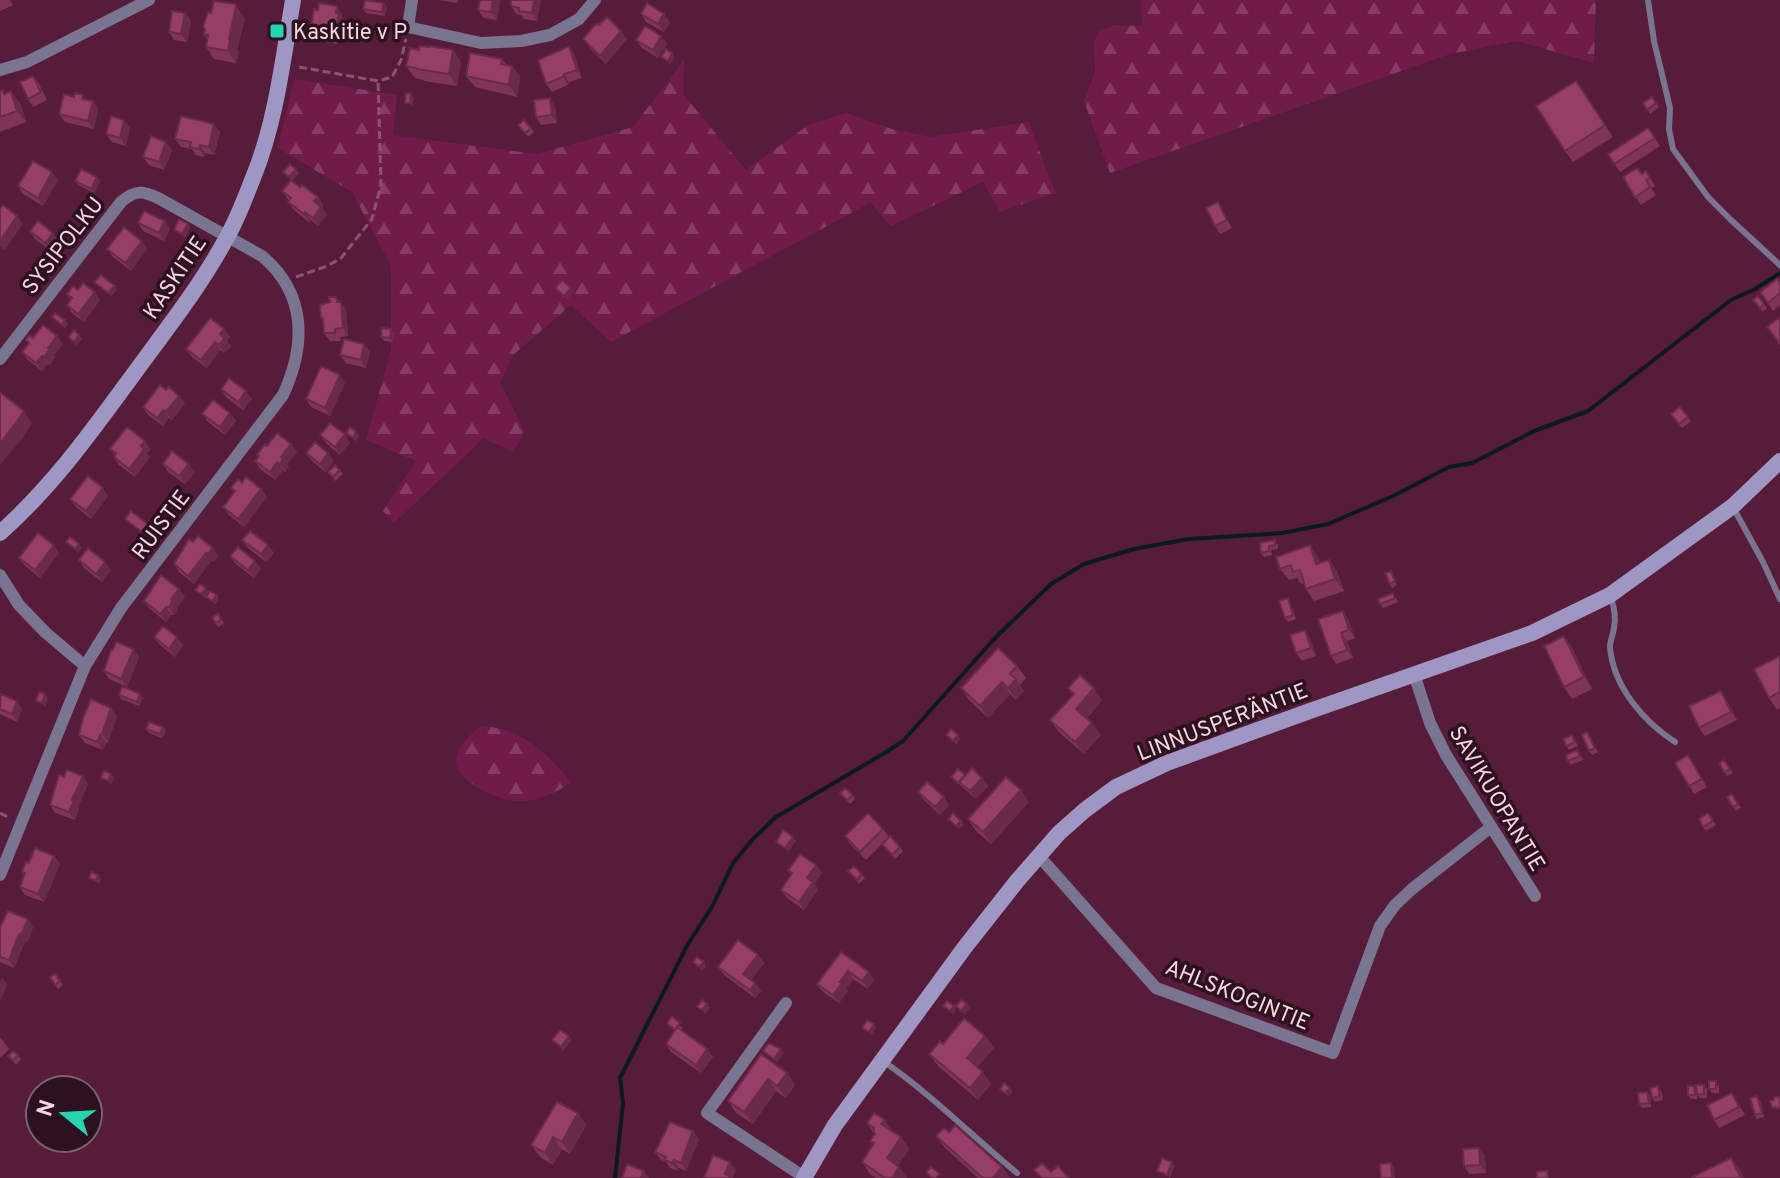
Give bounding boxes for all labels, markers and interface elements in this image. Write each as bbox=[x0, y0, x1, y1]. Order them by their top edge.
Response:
place label: Kaskitie v P bbox=[293, 20, 407, 47]
marker: Kaskitie v P bbox=[268, 22, 286, 40]
street label: SYSIPOLKU bbox=[17, 192, 110, 301]
street label: KASKITIE bbox=[138, 232, 214, 325]
street label: RUISTIE bbox=[127, 485, 197, 566]
street label: LINNUSPERÄNTIE bbox=[1133, 676, 1312, 768]
street label: SAVIKUOPANTIE bbox=[1442, 722, 1550, 877]
street label: AHLSKOGINTIE bbox=[1161, 955, 1313, 1038]
north arrow bbox=[24, 1074, 104, 1154]
text: N bbox=[32, 1097, 63, 1120]

